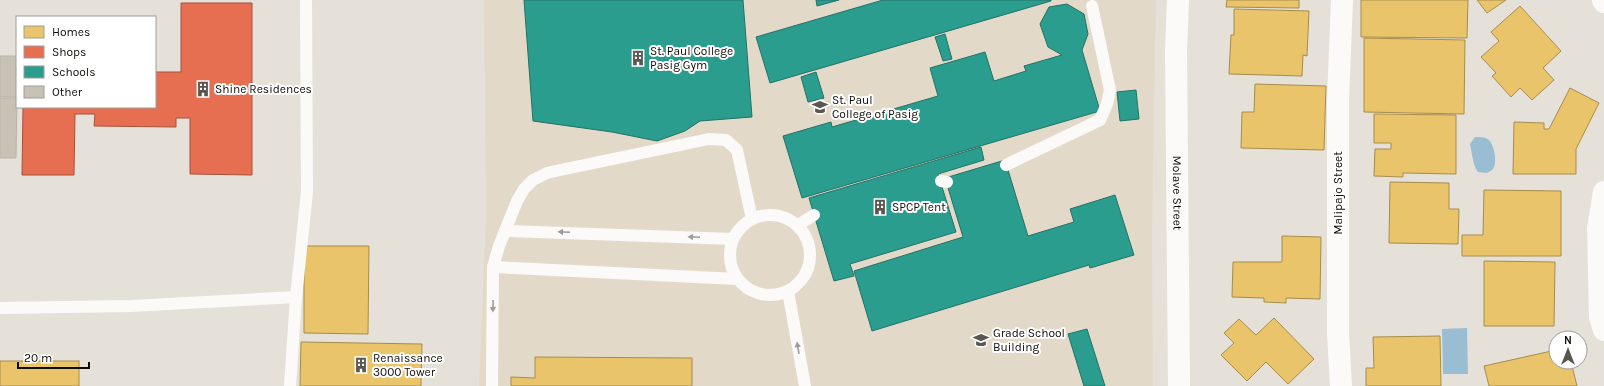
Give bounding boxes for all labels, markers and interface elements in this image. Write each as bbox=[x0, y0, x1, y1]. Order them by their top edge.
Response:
legend bbox=[16, 16, 156, 108]
text: Homes bbox=[52, 25, 90, 39]
place label: St. Paul College Pasig Gym bbox=[650, 44, 733, 72]
text: Shops bbox=[52, 45, 86, 59]
building icon: St. Paul College Pasig Gym bbox=[629, 49, 647, 67]
text: Schools bbox=[52, 65, 95, 79]
building icon: Shine Residences bbox=[194, 80, 212, 98]
place label: Shine Residences bbox=[215, 82, 312, 96]
text: Other bbox=[52, 85, 83, 99]
place label: St. Paul College of Pasig bbox=[832, 93, 918, 121]
school or university icon: St. Paul College of Pasig bbox=[811, 98, 829, 116]
street label: Malipajo Street bbox=[1331, 151, 1345, 235]
street label: Molave Street bbox=[1170, 156, 1185, 231]
building icon: SPCP Tent bbox=[871, 198, 889, 216]
place label: SPCP Tent bbox=[892, 200, 946, 214]
one-way arrow bbox=[558, 229, 570, 236]
one-way arrow bbox=[687, 234, 700, 240]
one-way arrow bbox=[490, 300, 496, 313]
place label: Grade School Building bbox=[993, 326, 1065, 354]
north arrow bbox=[1548, 330, 1588, 370]
school or university icon: Grade School Building bbox=[972, 331, 990, 349]
text: N bbox=[1564, 334, 1572, 347]
one-way arrow bbox=[795, 342, 801, 354]
scale bar bbox=[18, 344, 89, 370]
text: 20 m bbox=[24, 351, 52, 365]
place label: Renaissance 3000 Tower bbox=[373, 351, 443, 379]
building icon: Renaissance 3000 Tower bbox=[352, 356, 370, 374]

